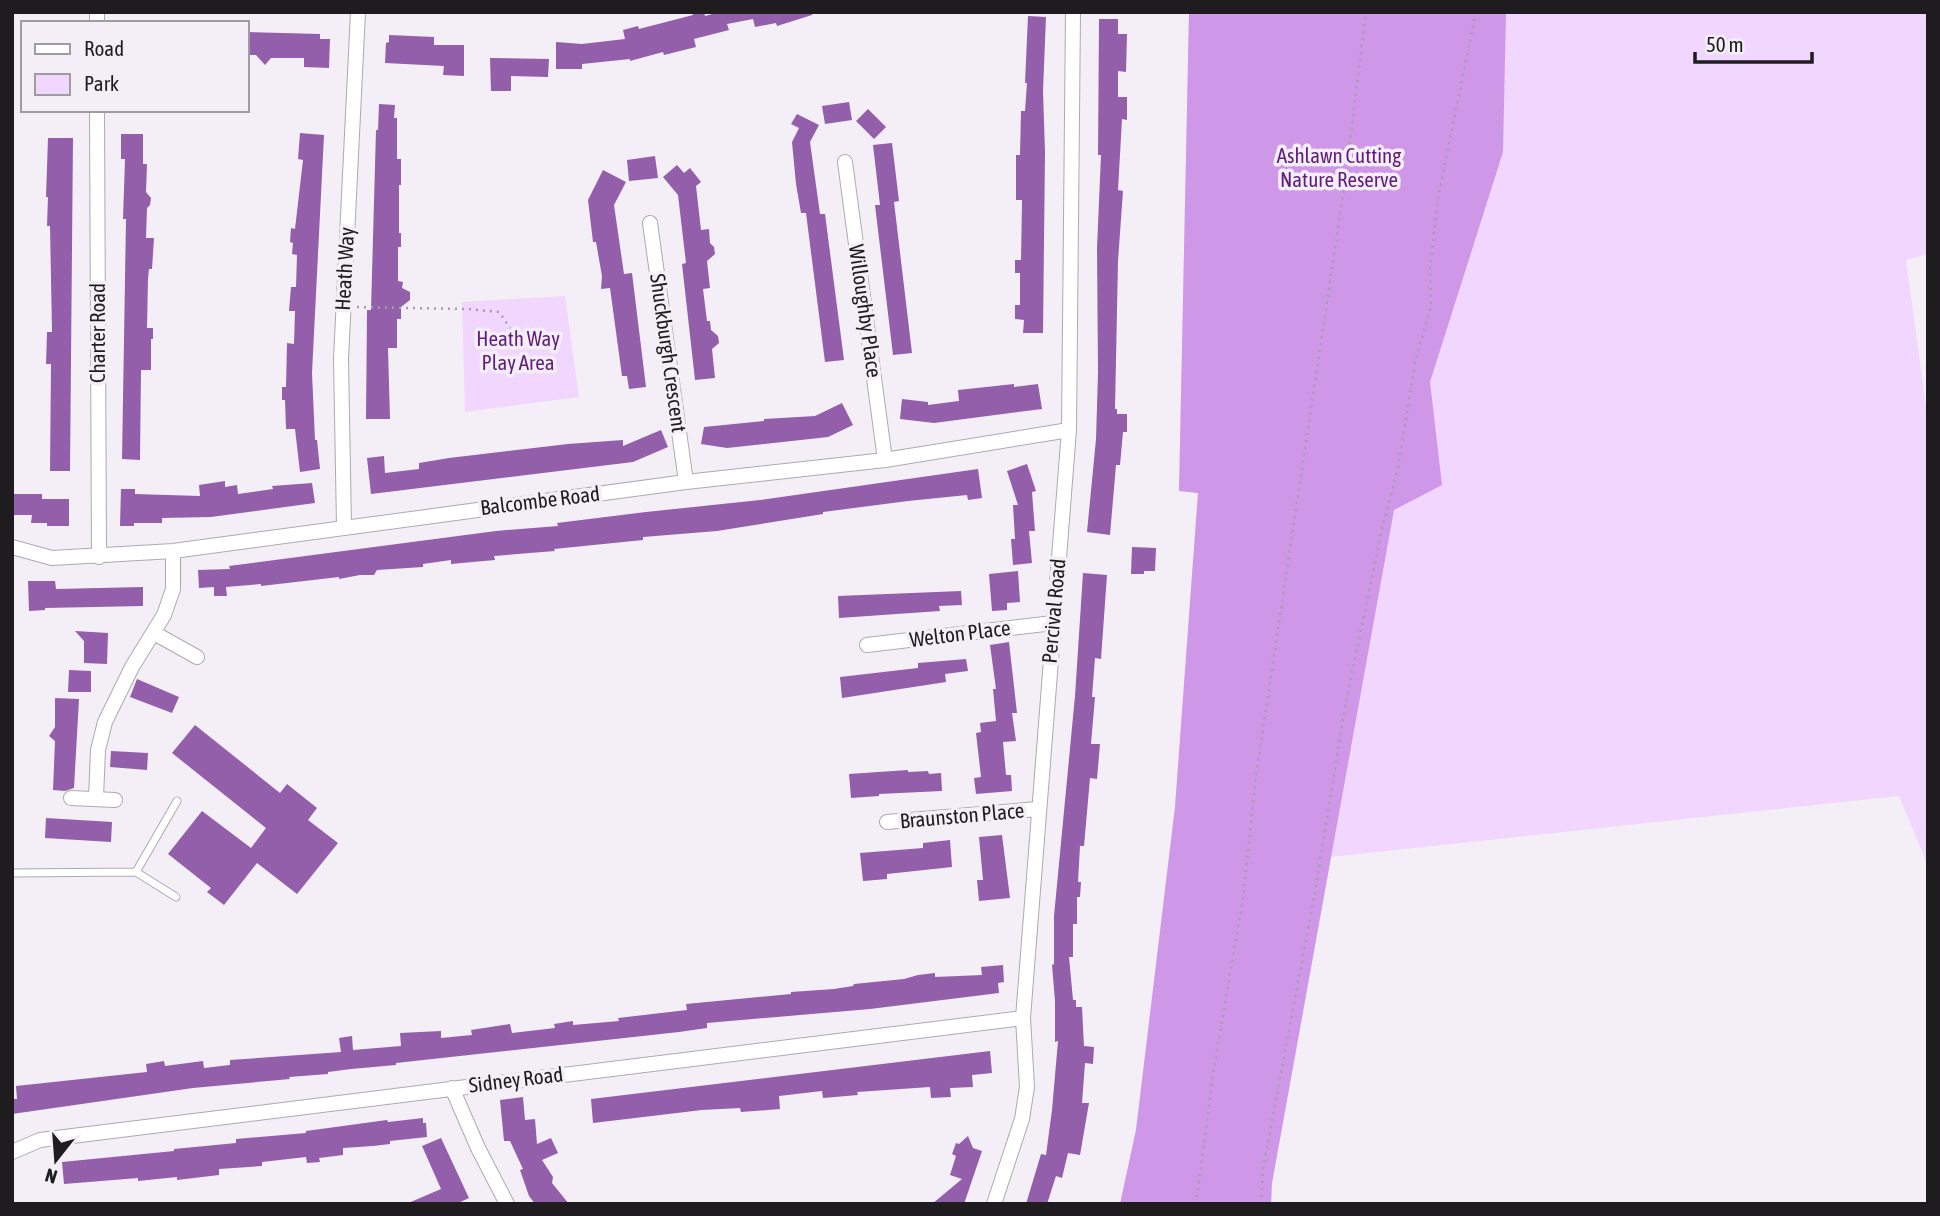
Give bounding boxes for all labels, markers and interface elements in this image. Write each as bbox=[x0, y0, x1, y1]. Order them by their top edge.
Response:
legend bbox=[21, 21, 248, 112]
scale bar bbox=[1695, 21, 1812, 65]
text: 50 m bbox=[1706, 32, 1744, 56]
text: Road bbox=[84, 36, 124, 60]
text: Park bbox=[84, 71, 119, 95]
park label: Ashlawn Cutting Nature Reserve bbox=[1277, 143, 1401, 191]
street label: Heath Way bbox=[330, 226, 358, 311]
street label: Willoughby Place bbox=[845, 243, 887, 379]
street label: Shuckburgh Crescent bbox=[646, 272, 692, 434]
street label: Charter Road bbox=[85, 283, 109, 383]
park label: Heath Way Play Area bbox=[476, 326, 560, 374]
street label: Balcombe Road bbox=[479, 481, 601, 519]
street label: Percival Road bbox=[1036, 557, 1070, 664]
street label: Welton Place bbox=[908, 615, 1012, 651]
street label: Braunston Place bbox=[899, 798, 1025, 832]
street label: Sidney Road bbox=[467, 1061, 564, 1097]
north arrow bbox=[21, 1125, 91, 1195]
text: N bbox=[42, 1164, 60, 1188]

